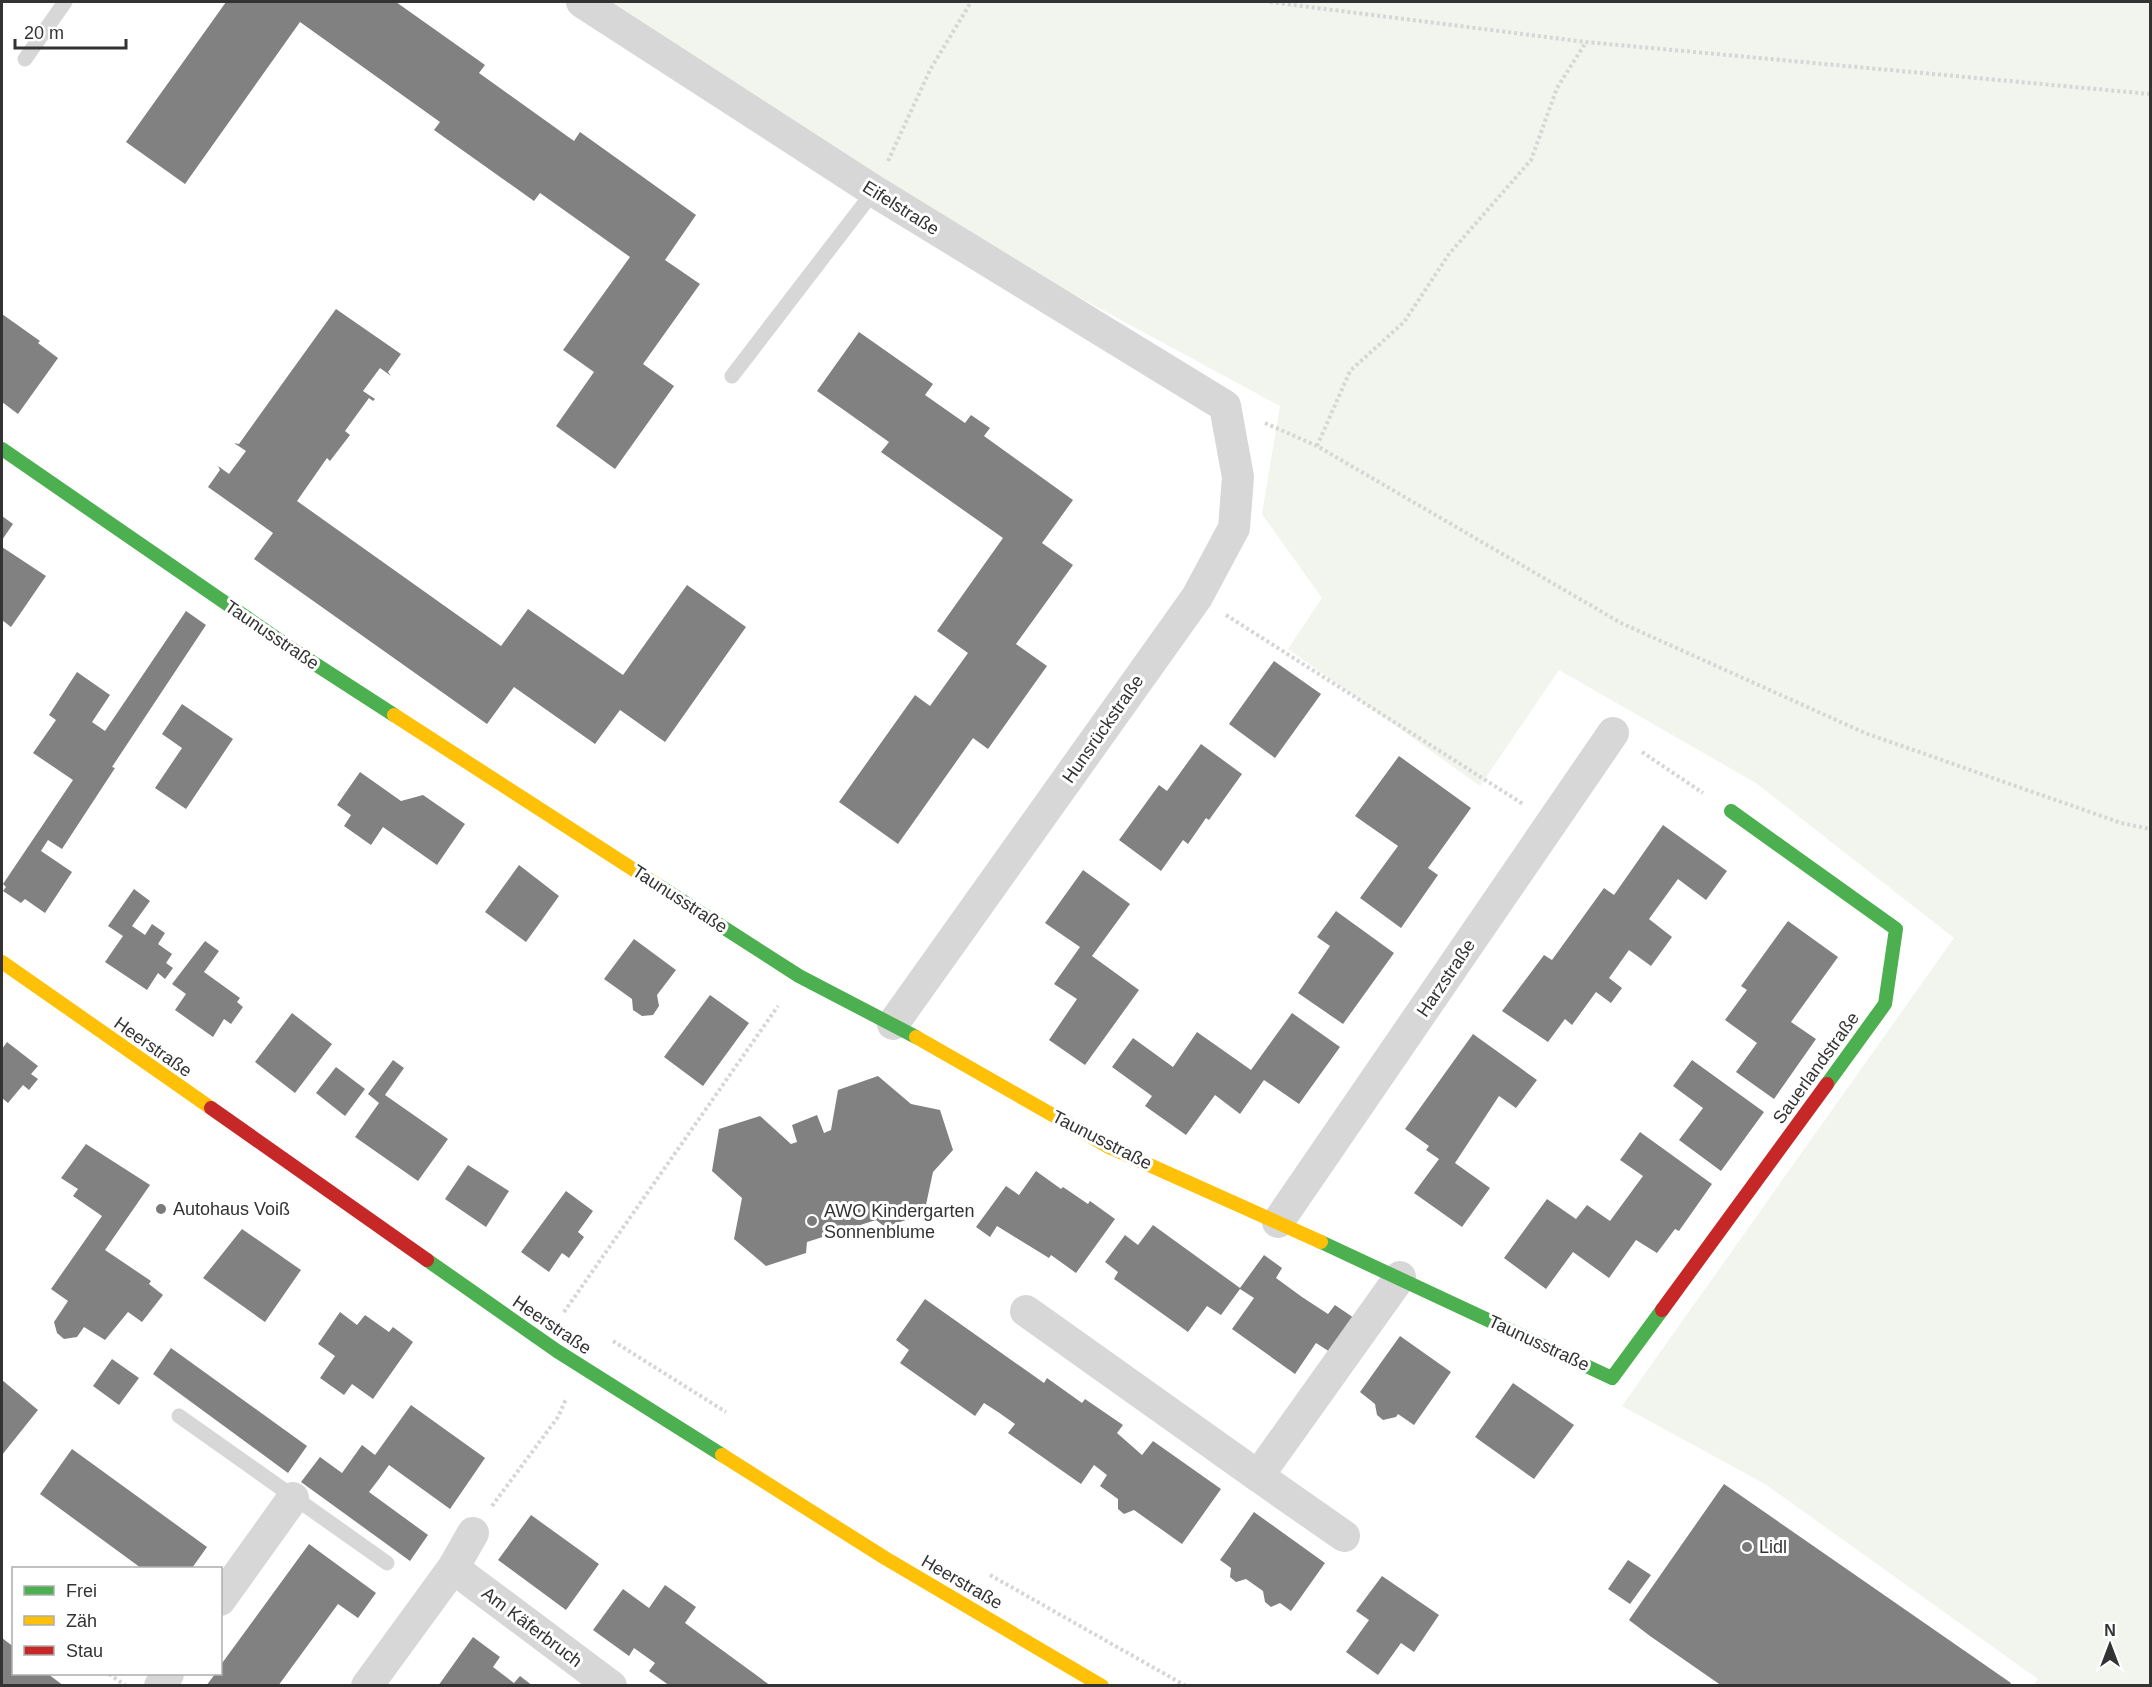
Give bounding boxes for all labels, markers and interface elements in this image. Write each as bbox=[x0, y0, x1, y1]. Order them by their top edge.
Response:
scale bar bbox=[15, 12, 126, 50]
text: 20 m bbox=[24, 23, 64, 43]
street label: Eifelstraße bbox=[859, 177, 943, 239]
street label: Taunusstraße bbox=[221, 596, 323, 674]
street label: Hunsrückstraße bbox=[1058, 671, 1148, 787]
street label: Taunusstraße bbox=[629, 861, 731, 937]
street label: Harzstraße bbox=[1413, 936, 1479, 1020]
street label: Sauerlandstraße bbox=[1769, 1008, 1863, 1128]
street label: Heerstraße bbox=[110, 1013, 196, 1081]
street label: Taunusstraße bbox=[1049, 1106, 1155, 1174]
place label: Autohaus Voiß bbox=[173, 1199, 290, 1219]
place label: AWO Kindergarten Sonnenblume bbox=[824, 1201, 974, 1242]
marker: Autohaus Voiß bbox=[154, 1202, 168, 1216]
marker: AWO Kindergarten Sonnenblume bbox=[805, 1214, 819, 1228]
street label: Heerstraße bbox=[509, 1292, 595, 1358]
street label: Taunusstraße bbox=[1485, 1311, 1593, 1375]
place label: Lidl bbox=[1759, 1537, 1787, 1557]
marker: Lidl bbox=[1740, 1540, 1754, 1554]
street label: Heerstraße bbox=[918, 1551, 1006, 1613]
legend bbox=[12, 1567, 222, 1675]
text: Frei bbox=[66, 1581, 97, 1601]
street label: Am Käferbruch bbox=[478, 1583, 586, 1671]
text: Zäh bbox=[66, 1611, 97, 1631]
north arrow bbox=[2080, 1615, 2140, 1675]
text: N bbox=[2104, 1622, 2116, 1639]
text: Stau bbox=[66, 1641, 103, 1661]

